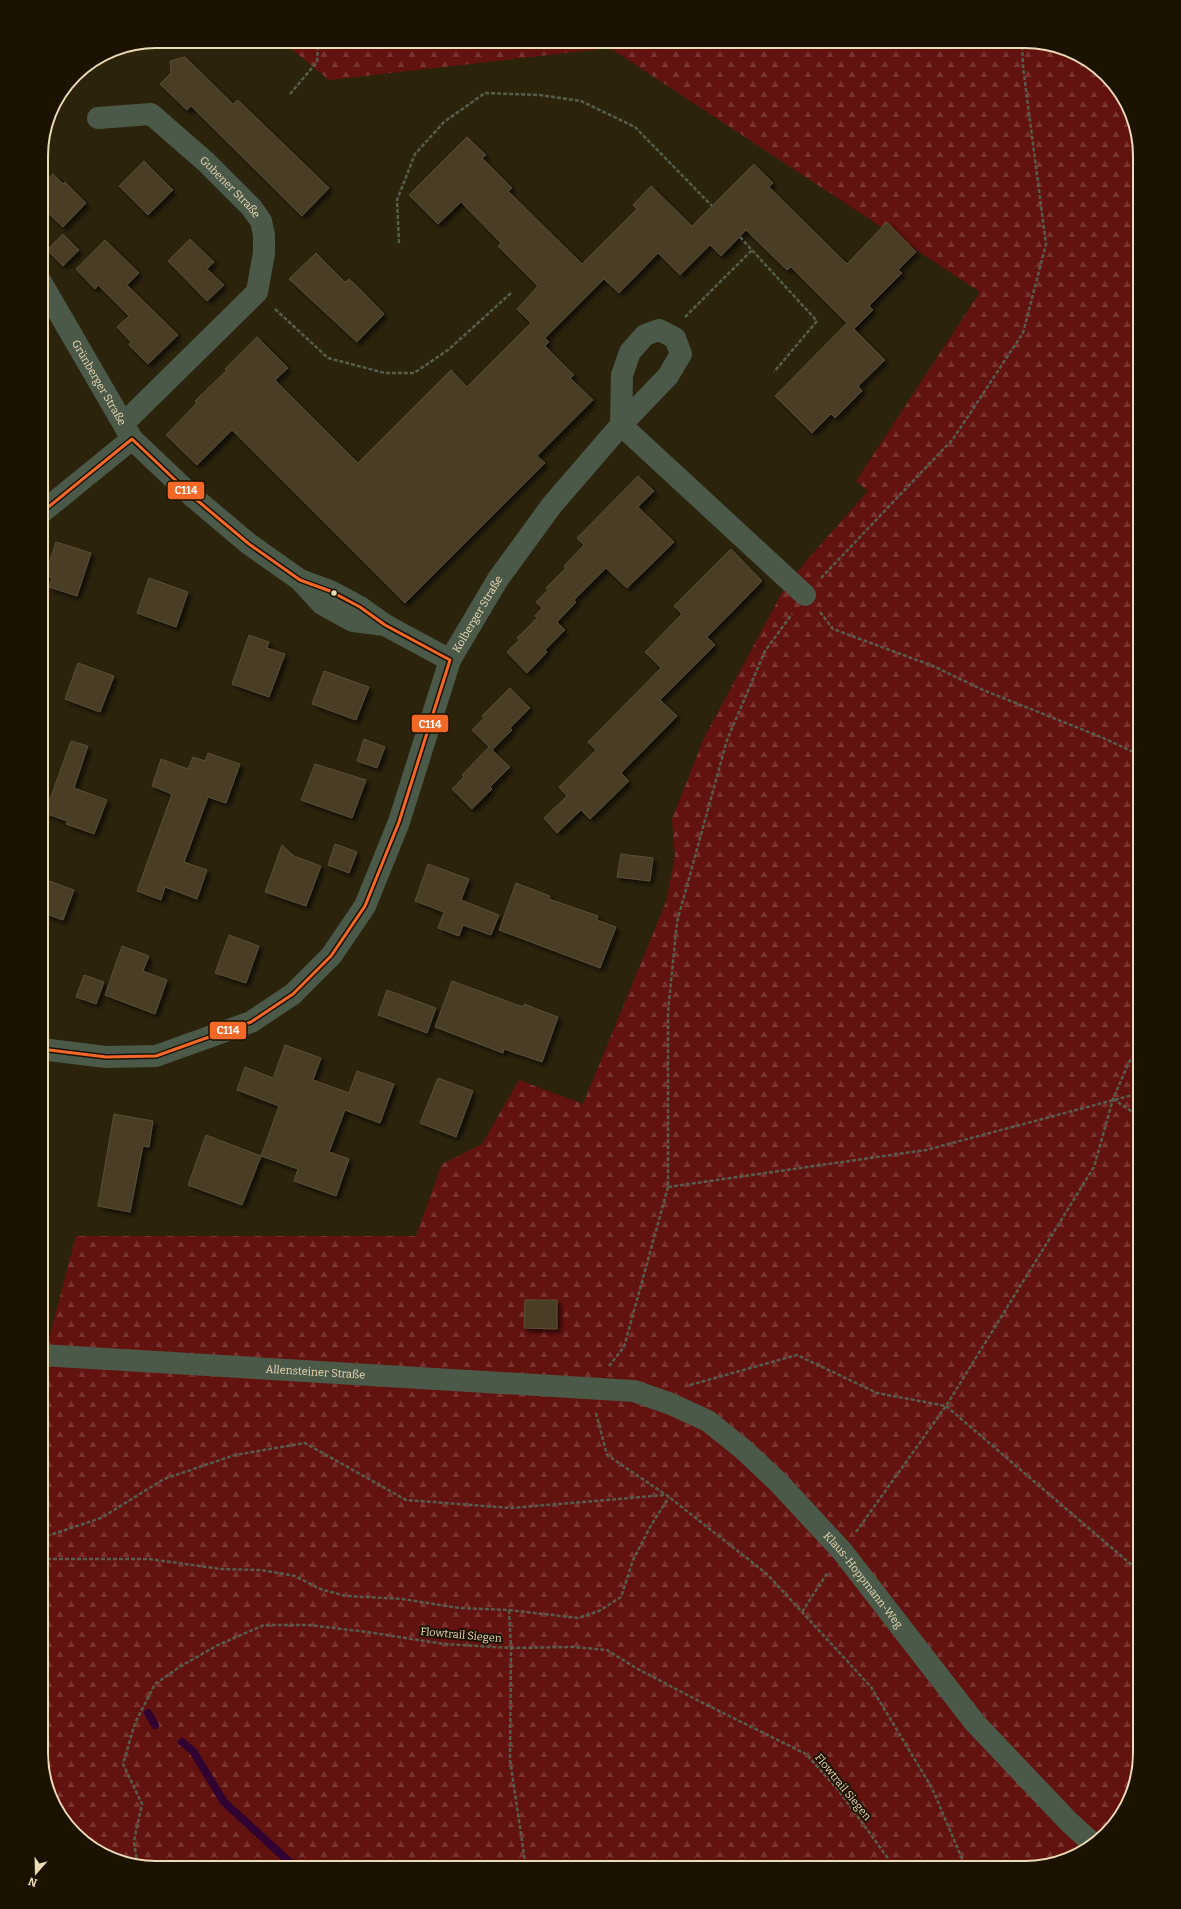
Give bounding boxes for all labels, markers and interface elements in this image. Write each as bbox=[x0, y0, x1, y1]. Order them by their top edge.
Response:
street label: Gubener Straße bbox=[197, 153, 263, 220]
street label: Grünberger Straße bbox=[69, 337, 129, 428]
line badge: C114 bbox=[167, 481, 205, 500]
text: C114 bbox=[174, 484, 198, 497]
street label: Kolberger Straße bbox=[449, 573, 505, 655]
unlabelled marker bbox=[329, 588, 339, 598]
line badge: C114 bbox=[411, 714, 449, 733]
text: C114 bbox=[418, 718, 442, 731]
line badge: C114 bbox=[209, 1021, 247, 1040]
text: C114 bbox=[216, 1024, 240, 1037]
street label: Allensteiner Straße bbox=[265, 1362, 366, 1381]
street label: Klaus-Hoppmann-Weg bbox=[821, 1529, 906, 1631]
street label: Flowtrail Siegen bbox=[420, 1625, 502, 1645]
street label: Flowtrail Siegen bbox=[812, 1751, 874, 1823]
north arrow bbox=[16, 1853, 56, 1893]
text: N bbox=[26, 1874, 39, 1889]

